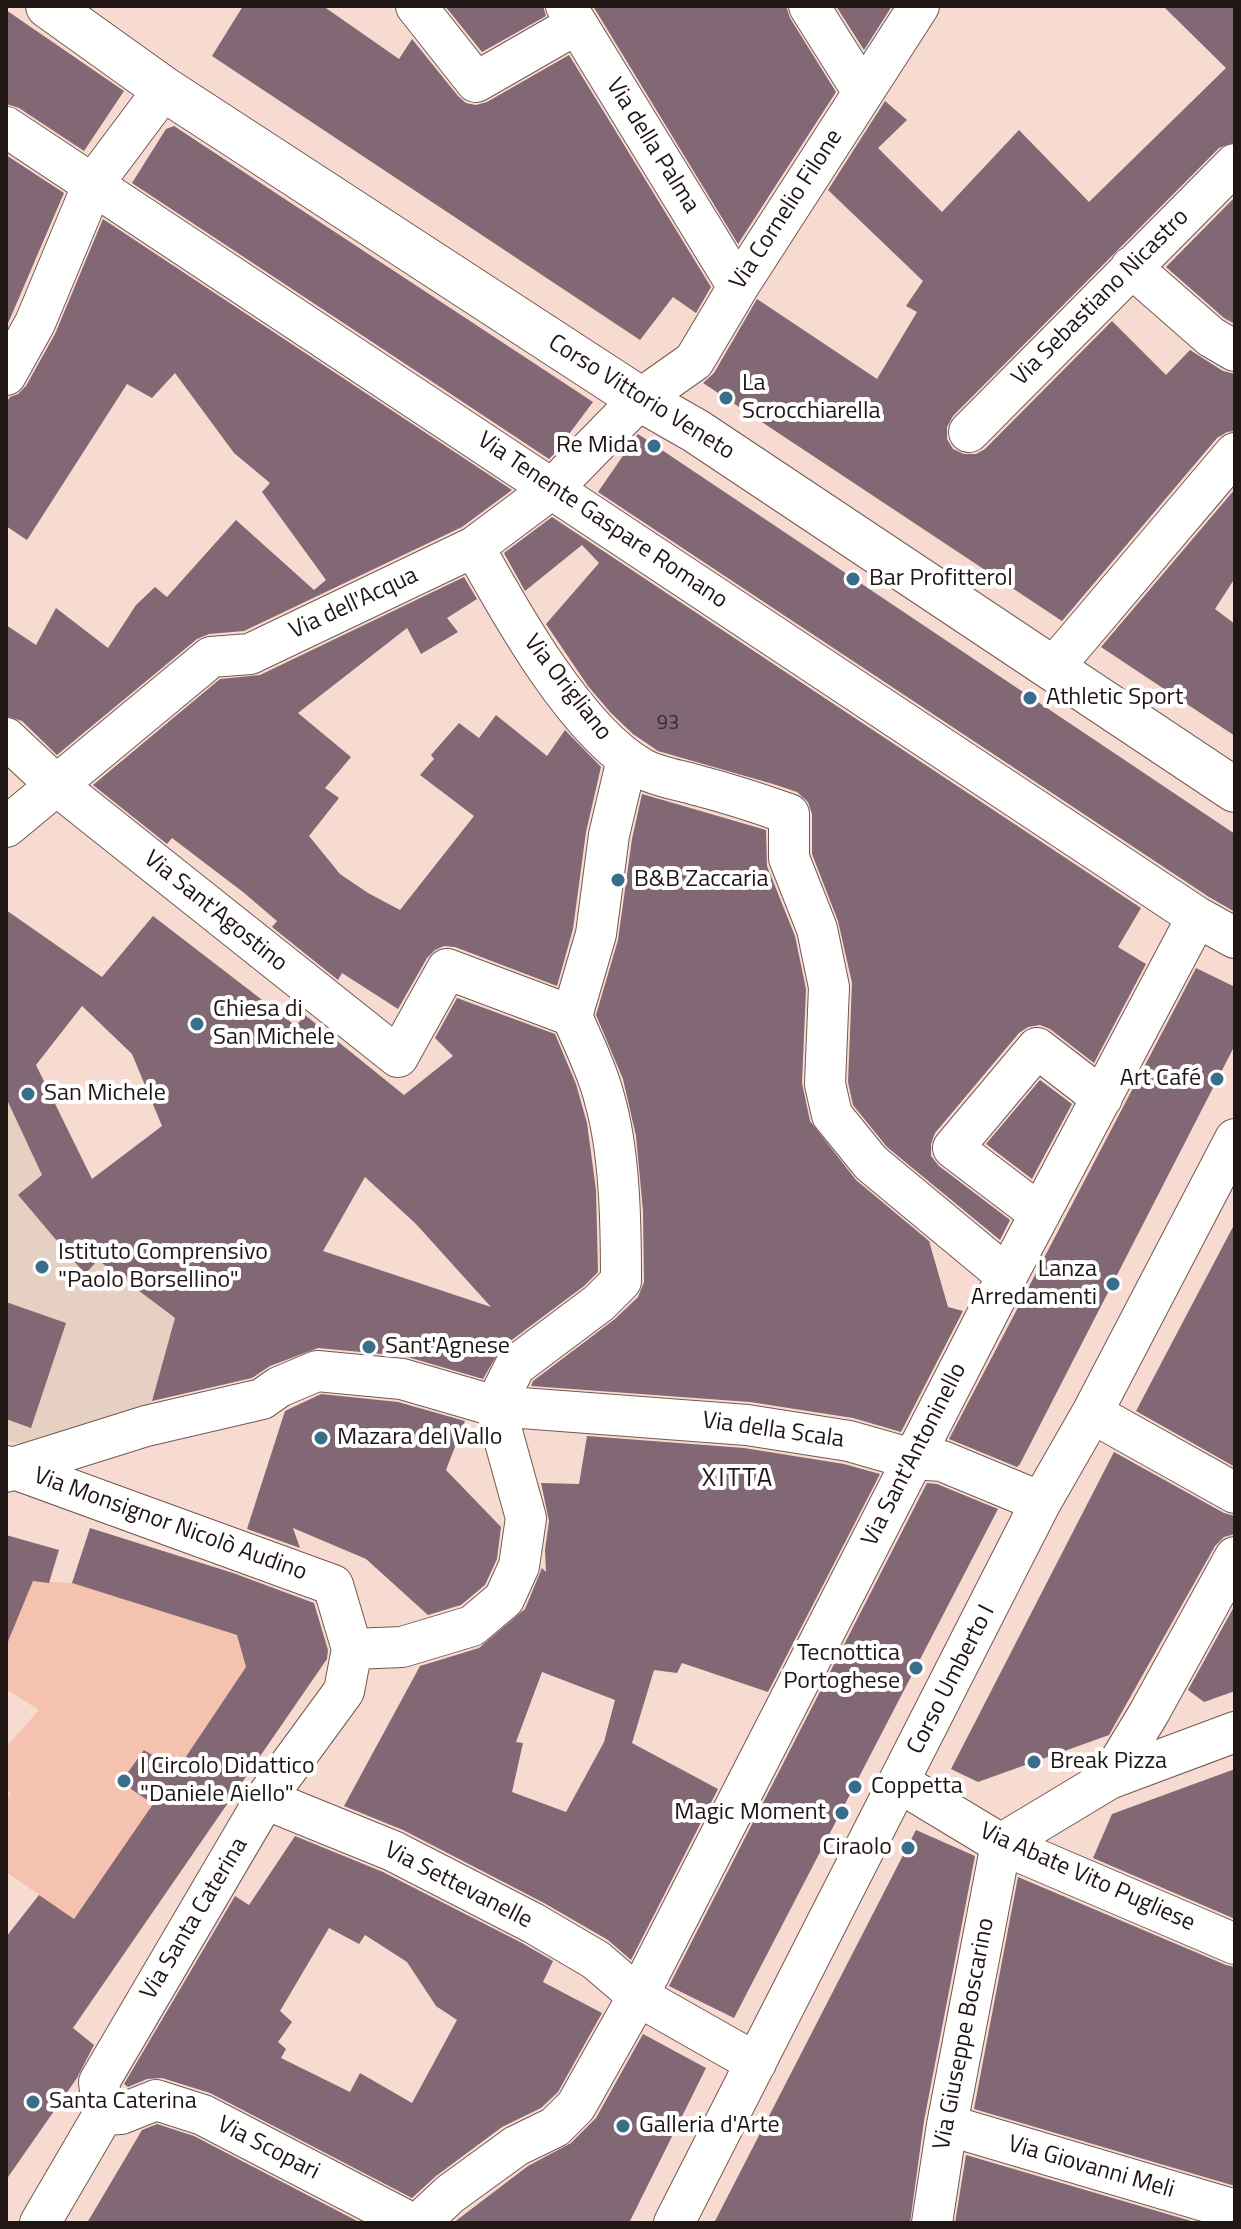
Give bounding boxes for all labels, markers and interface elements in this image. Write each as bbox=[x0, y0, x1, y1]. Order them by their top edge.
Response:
street label: Via della Palma bbox=[599, 73, 705, 219]
street label: Via Cornelio Filone bbox=[724, 125, 850, 295]
street label: Via Sebastiano Nicastro bbox=[1007, 204, 1195, 392]
street label: Corso Vittorio Veneto bbox=[542, 329, 740, 467]
place label: La Scrocchiarella bbox=[742, 370, 880, 426]
marker: La Scrocchiarella bbox=[717, 389, 735, 407]
street label: Via Tenente Gaspare Romano bbox=[471, 426, 733, 616]
place label: Re Mida bbox=[556, 432, 638, 460]
marker: Re Mida bbox=[645, 437, 663, 455]
street label: Via dell'Acqua bbox=[285, 562, 423, 646]
place label: Bar Profitterol bbox=[869, 565, 1013, 593]
marker: Bar Profitterol bbox=[844, 570, 862, 588]
street label: Via Origliano bbox=[517, 629, 617, 747]
place label: Athletic Sport bbox=[1046, 684, 1183, 712]
marker: Athletic Sport bbox=[1021, 689, 1039, 707]
house number: 93 bbox=[657, 712, 679, 736]
street label: Via Sant'Agostino bbox=[137, 845, 293, 979]
place label: B&B Zaccaria bbox=[634, 866, 769, 894]
marker: B&B Zaccaria bbox=[609, 871, 627, 889]
place label: Chiesa di San Michele bbox=[213, 996, 335, 1052]
marker: Chiesa di San Michele bbox=[188, 1015, 206, 1033]
place label: Art Café bbox=[1120, 1065, 1201, 1093]
marker: Art Café bbox=[1208, 1070, 1226, 1088]
place label: San Michele bbox=[44, 1080, 166, 1108]
marker: San Michele bbox=[19, 1085, 37, 1103]
place label: Istituto Comprensivo "Paolo Borsellino" bbox=[58, 1239, 268, 1295]
place label: Lanza Arredamenti bbox=[971, 1256, 1097, 1312]
marker: Istituto Comprensivo "Paolo Borsellino" bbox=[33, 1258, 51, 1276]
marker: Lanza Arredamenti bbox=[1104, 1275, 1122, 1293]
place label: Sant'Agnese bbox=[385, 1333, 510, 1361]
marker: Sant'Agnese bbox=[360, 1338, 378, 1356]
street label: Via Sant'Antoninello bbox=[856, 1359, 974, 1551]
street label: Via della Scala bbox=[700, 1407, 846, 1455]
place label: Mazara del Vallo bbox=[337, 1424, 502, 1452]
marker: Mazara del Vallo bbox=[312, 1429, 330, 1447]
street label: Via Monsignor Nicolò Audino bbox=[29, 1462, 311, 1588]
district label: XITTA bbox=[702, 1464, 774, 1496]
street label: Corso Umberto I bbox=[902, 1601, 1002, 1759]
place label: Tecnottica Portoghese bbox=[783, 1640, 900, 1696]
marker: Tecnottica Portoghese bbox=[907, 1659, 925, 1677]
place label: Break Pizza bbox=[1050, 1748, 1167, 1776]
place label: I Circolo Didattico "Daniele Aiello" bbox=[140, 1753, 315, 1809]
marker: Break Pizza bbox=[1025, 1753, 1043, 1771]
marker: I Circolo Didattico "Daniele Aiello" bbox=[115, 1772, 133, 1790]
place label: Coppetta bbox=[871, 1773, 963, 1801]
marker: Coppetta bbox=[846, 1778, 864, 1796]
place label: Magic Moment bbox=[674, 1799, 826, 1827]
marker: Magic Moment bbox=[833, 1804, 851, 1822]
street label: Via Abate Vito Pugliese bbox=[975, 1818, 1199, 1938]
street label: Via Santa Caterina bbox=[135, 1833, 255, 2005]
place label: Ciraolo bbox=[822, 1834, 892, 1862]
street label: Via Settevanelle bbox=[379, 1836, 537, 1936]
marker: Ciraolo bbox=[899, 1839, 917, 1857]
street label: Via Giuseppe Boscarino bbox=[928, 1916, 1002, 2152]
place label: Santa Caterina bbox=[49, 2088, 197, 2116]
marker: Santa Caterina bbox=[24, 2093, 42, 2111]
street label: Via Scopari bbox=[212, 2111, 324, 2187]
place label: Galleria d'Arte bbox=[639, 2112, 780, 2140]
marker: Galleria d'Arte bbox=[614, 2117, 632, 2135]
street label: Via Giovanni Meli bbox=[1005, 2130, 1177, 2206]

